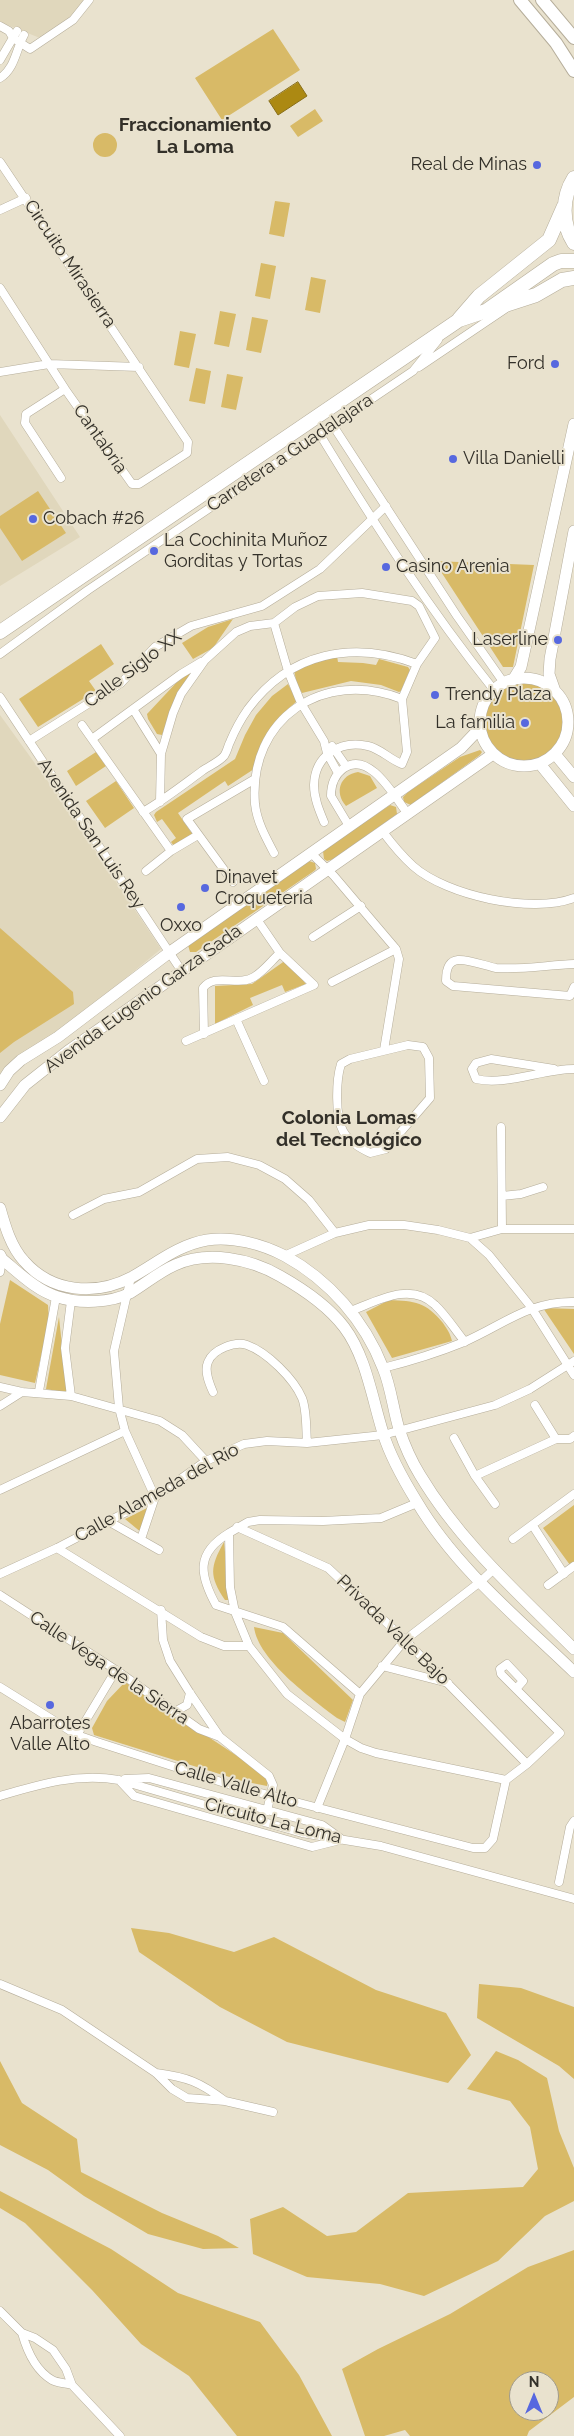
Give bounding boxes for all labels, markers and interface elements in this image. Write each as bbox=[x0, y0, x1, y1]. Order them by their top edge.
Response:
district label: Fraccionamiento La Loma bbox=[119, 114, 271, 158]
place label: Real de Minas bbox=[411, 154, 527, 176]
marker: Real de Minas bbox=[531, 159, 543, 171]
street label: Circuito Mirasierra bbox=[19, 196, 121, 332]
place label: Ford bbox=[507, 353, 545, 375]
marker: Ford bbox=[549, 358, 561, 370]
street label: Carretera a Guadalajara bbox=[203, 389, 377, 517]
street label: Cantabria bbox=[68, 400, 132, 478]
place label: Villa Danielli bbox=[463, 448, 565, 470]
marker: Villa Danielli bbox=[447, 453, 459, 465]
place label: Cobach #26 bbox=[43, 508, 144, 530]
marker: Cobach #26 bbox=[27, 513, 39, 525]
place label: La Cochinita Muñoz Gorditas y Tortas bbox=[164, 530, 327, 572]
marker: La Cochinita Muñoz Gorditas y Tortas bbox=[148, 545, 160, 557]
place label: Casino Arenia bbox=[396, 556, 510, 578]
marker: Casino Arenia bbox=[380, 561, 392, 573]
street label: Calle Siglo XX bbox=[80, 625, 186, 713]
place label: Laserline bbox=[472, 629, 548, 651]
marker: Laserline bbox=[552, 634, 564, 646]
place label: Trendy Plaza bbox=[445, 684, 552, 706]
marker: Trendy Plaza bbox=[429, 689, 441, 701]
place label: La familia bbox=[435, 712, 515, 734]
marker: La familia bbox=[519, 717, 531, 729]
street label: Avenida San Luis Rey bbox=[33, 755, 149, 913]
place label: Dinavet Croqueteria bbox=[215, 867, 313, 910]
marker: Dinavet Croqueteria bbox=[199, 882, 211, 894]
marker: Oxxo bbox=[175, 901, 187, 913]
place label: Oxxo bbox=[160, 915, 202, 937]
street label: Avenida Eugenio Garza Sada bbox=[40, 920, 246, 1078]
district label: Colonia Lomas del Tecnológico bbox=[276, 1107, 422, 1151]
street label: Calle Alameda del Río bbox=[71, 1439, 243, 1547]
street label: Privada Valle Bajo bbox=[332, 1571, 454, 1689]
street label: Calle Vega de la Sierra bbox=[25, 1607, 193, 1729]
marker: Abarrotes Valle Alto bbox=[44, 1699, 56, 1711]
place label: Abarrotes Valle Alto bbox=[9, 1713, 91, 1756]
street label: Calle Valle Alto bbox=[172, 1757, 300, 1813]
street label: Circuito La Loma bbox=[202, 1794, 344, 1848]
north arrow bbox=[509, 2371, 559, 2421]
text: N bbox=[529, 2374, 539, 2390]

